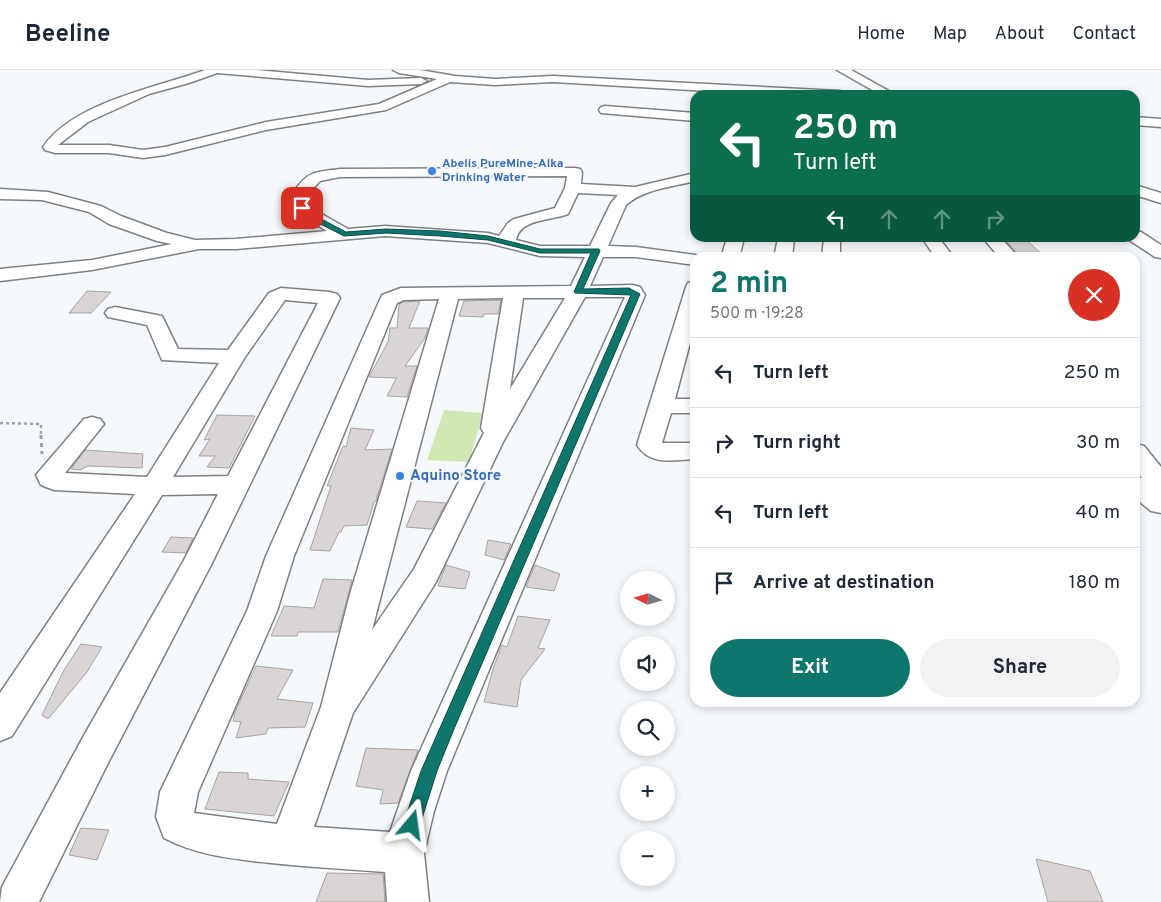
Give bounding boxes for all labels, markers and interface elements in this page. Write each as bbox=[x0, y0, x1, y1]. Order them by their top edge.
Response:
text: Beeline bbox=[25, 20, 110, 50]
text: Home bbox=[857, 23, 905, 46]
text: Map bbox=[933, 23, 967, 46]
text: About bbox=[995, 23, 1044, 46]
text: Contact bbox=[1072, 23, 1136, 46]
text: 250 m bbox=[793, 107, 898, 151]
icon: left bbox=[710, 110, 775, 175]
text: Turn left bbox=[793, 150, 876, 177]
place label: Abelis PureMine-Alka Drinking Water bbox=[442, 156, 563, 186]
marker: Abelis PureMine-Alka Drinking Water bbox=[426, 165, 438, 177]
pin bbox=[281, 187, 323, 229]
icon: arrive bbox=[288, 194, 316, 222]
icon: left bbox=[822, 205, 850, 233]
icon: ahead bbox=[875, 205, 903, 233]
icon: ahead bbox=[928, 205, 956, 233]
icon: right bbox=[981, 205, 1009, 233]
text: 2 min bbox=[710, 266, 788, 303]
button: close bbox=[1068, 269, 1120, 321]
text: 500 m · 19:28 bbox=[710, 304, 804, 324]
icon: left bbox=[710, 359, 738, 387]
text: Turn left bbox=[753, 361, 829, 385]
text: 250 m bbox=[1064, 361, 1120, 385]
icon: right bbox=[710, 429, 738, 457]
text: Turn right bbox=[753, 431, 841, 455]
text: 30 m bbox=[1076, 431, 1120, 455]
place label: Aquino Store bbox=[410, 467, 501, 486]
marker: Aquino Store bbox=[394, 470, 406, 482]
icon: left bbox=[710, 499, 738, 527]
text: Turn left bbox=[753, 501, 829, 525]
text: 40 m bbox=[1075, 501, 1120, 525]
icon: arrive bbox=[710, 569, 738, 597]
north arrow bbox=[620, 571, 675, 626]
map controls bbox=[620, 571, 675, 886]
text: Arrive at destination bbox=[753, 571, 934, 595]
text: 180 m bbox=[1069, 571, 1120, 595]
button: sound bbox=[620, 636, 675, 691]
button: Exit bbox=[710, 639, 910, 697]
button: Share bbox=[920, 639, 1120, 697]
button: search bbox=[620, 701, 675, 756]
button: + bbox=[620, 766, 675, 821]
position arrow bbox=[385, 798, 437, 850]
button: − bbox=[620, 831, 675, 886]

